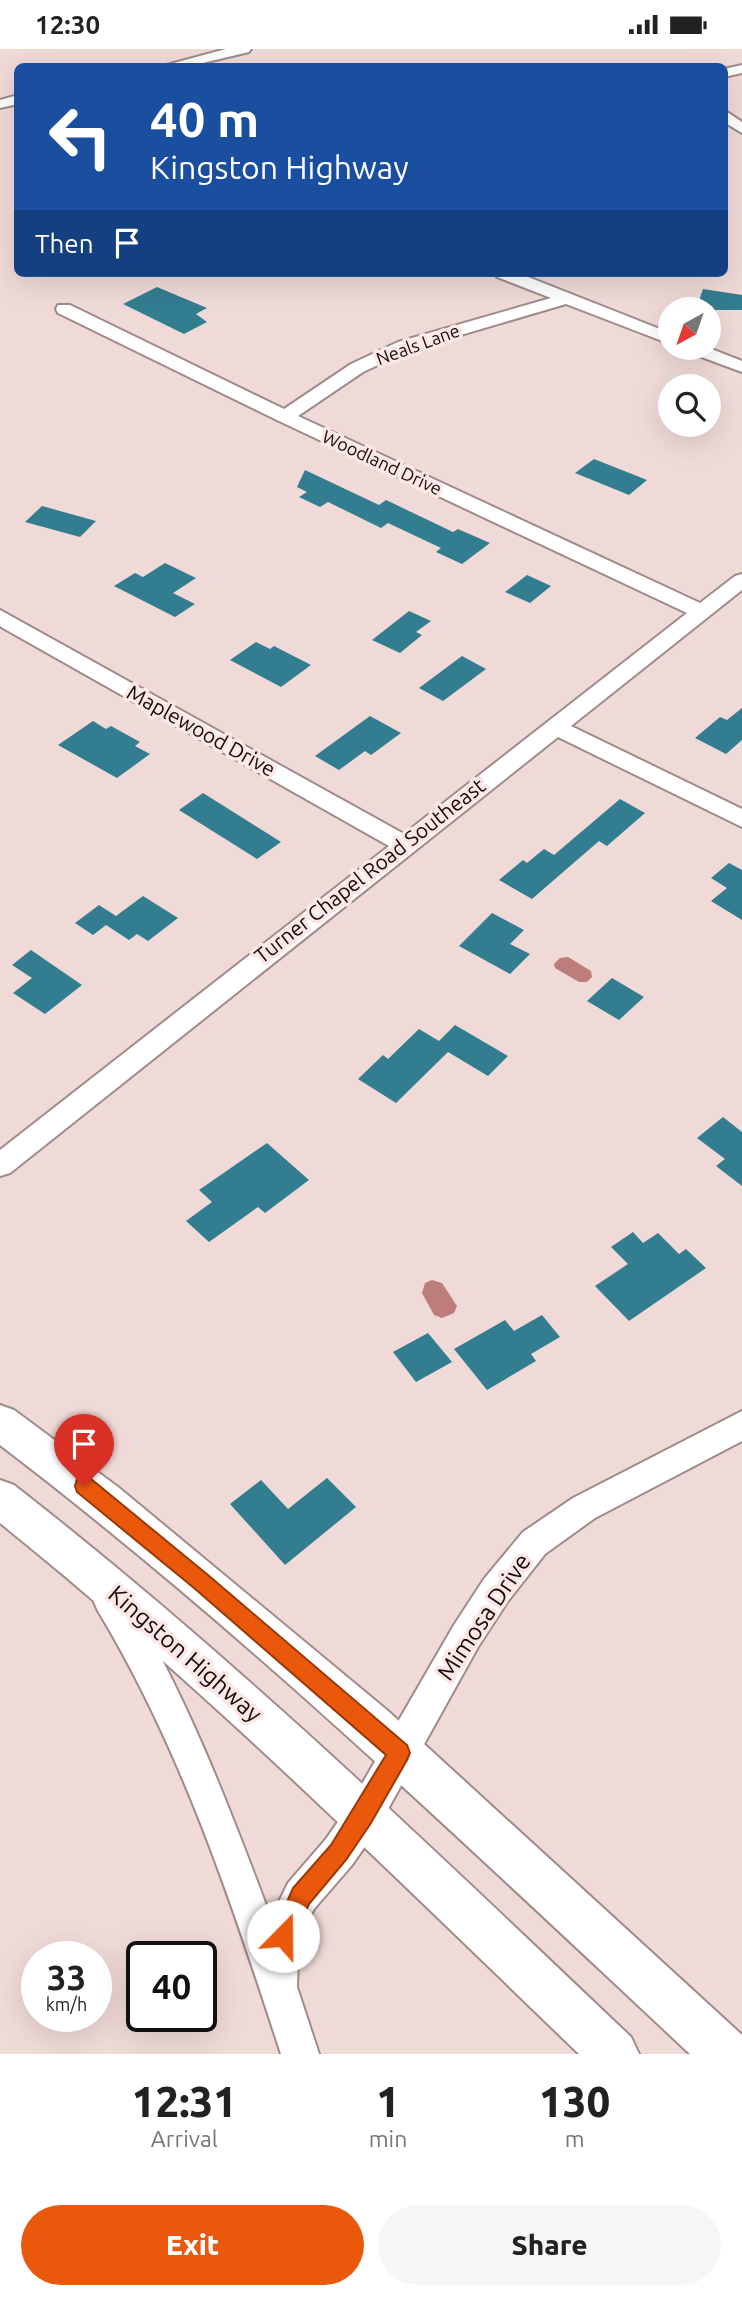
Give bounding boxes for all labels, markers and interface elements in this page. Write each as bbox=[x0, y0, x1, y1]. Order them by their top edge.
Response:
text: 12:30 bbox=[35, 10, 100, 39]
icon: left bbox=[35, 91, 126, 182]
text: 40 m bbox=[150, 91, 259, 146]
text: Kingston Highway bbox=[150, 149, 409, 185]
icon: arrive bbox=[108, 224, 146, 262]
text: Then bbox=[35, 229, 94, 258]
north arrow bbox=[658, 297, 721, 361]
map controls bbox=[658, 297, 721, 437]
street label: Neals Lane bbox=[373, 320, 462, 368]
button: search bbox=[658, 374, 721, 437]
street label: Woodland Drive bbox=[320, 426, 445, 499]
street label: Maplewood Drive bbox=[123, 679, 280, 781]
street label: Turner Chapel Road Southeast bbox=[249, 773, 489, 968]
pin bbox=[54, 1414, 114, 1486]
icon: arrive bbox=[65, 1425, 103, 1463]
street label: Mimosa Drive bbox=[431, 1548, 536, 1685]
street label: Kingston Highway bbox=[103, 1580, 268, 1728]
position arrow bbox=[246, 1899, 320, 1973]
speed limit sign: 40 bbox=[126, 1941, 217, 2032]
text: 33 bbox=[47, 1957, 86, 1997]
text: km/h bbox=[46, 1994, 87, 2014]
text: 12:31 bbox=[132, 2078, 237, 2125]
text: 1 bbox=[376, 2078, 400, 2125]
text: 130 bbox=[539, 2078, 610, 2125]
text: Arrival bbox=[151, 2126, 218, 2151]
text: min bbox=[369, 2126, 407, 2151]
text: m bbox=[565, 2126, 585, 2151]
button: Exit bbox=[21, 2205, 364, 2285]
button: Share bbox=[378, 2205, 721, 2285]

